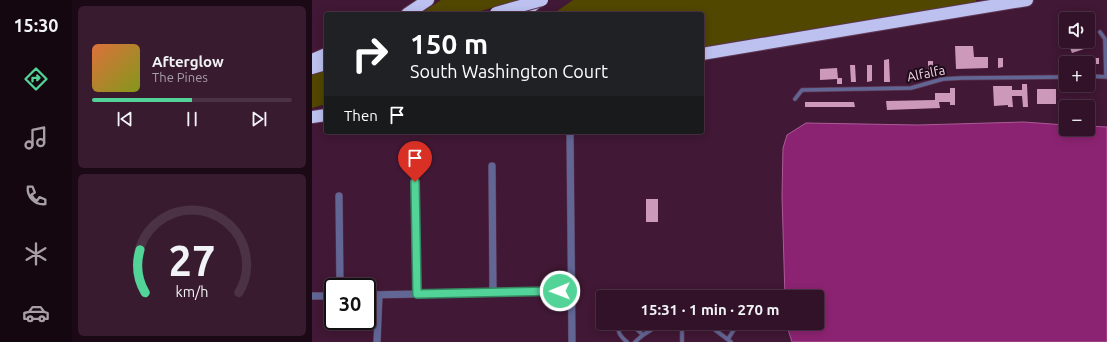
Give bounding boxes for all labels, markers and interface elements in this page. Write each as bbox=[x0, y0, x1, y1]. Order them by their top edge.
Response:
map controls bbox=[1059, 12, 1095, 136]
button: sound bbox=[1059, 12, 1095, 48]
text: 15:30 bbox=[13, 15, 59, 35]
icon: right bbox=[344, 28, 396, 80]
text: 150 m bbox=[410, 28, 488, 59]
text: Afterglow bbox=[152, 53, 224, 70]
button: + bbox=[1059, 56, 1095, 92]
text: South Washington Court bbox=[410, 61, 608, 81]
street label: Alfalfa bbox=[906, 62, 946, 84]
icon: directions bbox=[22, 65, 50, 93]
text: The Pines bbox=[152, 70, 208, 84]
button: − bbox=[1059, 100, 1095, 136]
icon: arrive bbox=[386, 104, 408, 126]
text: Then bbox=[344, 107, 378, 124]
icon: previous bbox=[114, 108, 136, 130]
icon: pause bbox=[181, 108, 203, 130]
icon: next bbox=[248, 108, 270, 130]
icon: music bbox=[22, 124, 50, 152]
pin bbox=[398, 141, 432, 182]
icon: arrive bbox=[404, 147, 426, 169]
icon: phone bbox=[22, 182, 50, 210]
text: 27 bbox=[169, 237, 215, 284]
icon: climate bbox=[22, 240, 50, 268]
position arrow bbox=[539, 270, 581, 312]
speed limit sign: 30 bbox=[324, 278, 376, 330]
text: km/h bbox=[176, 284, 208, 300]
icon: car bbox=[22, 299, 50, 327]
text: 15:31 · 1 min · 270 m bbox=[641, 301, 779, 318]

